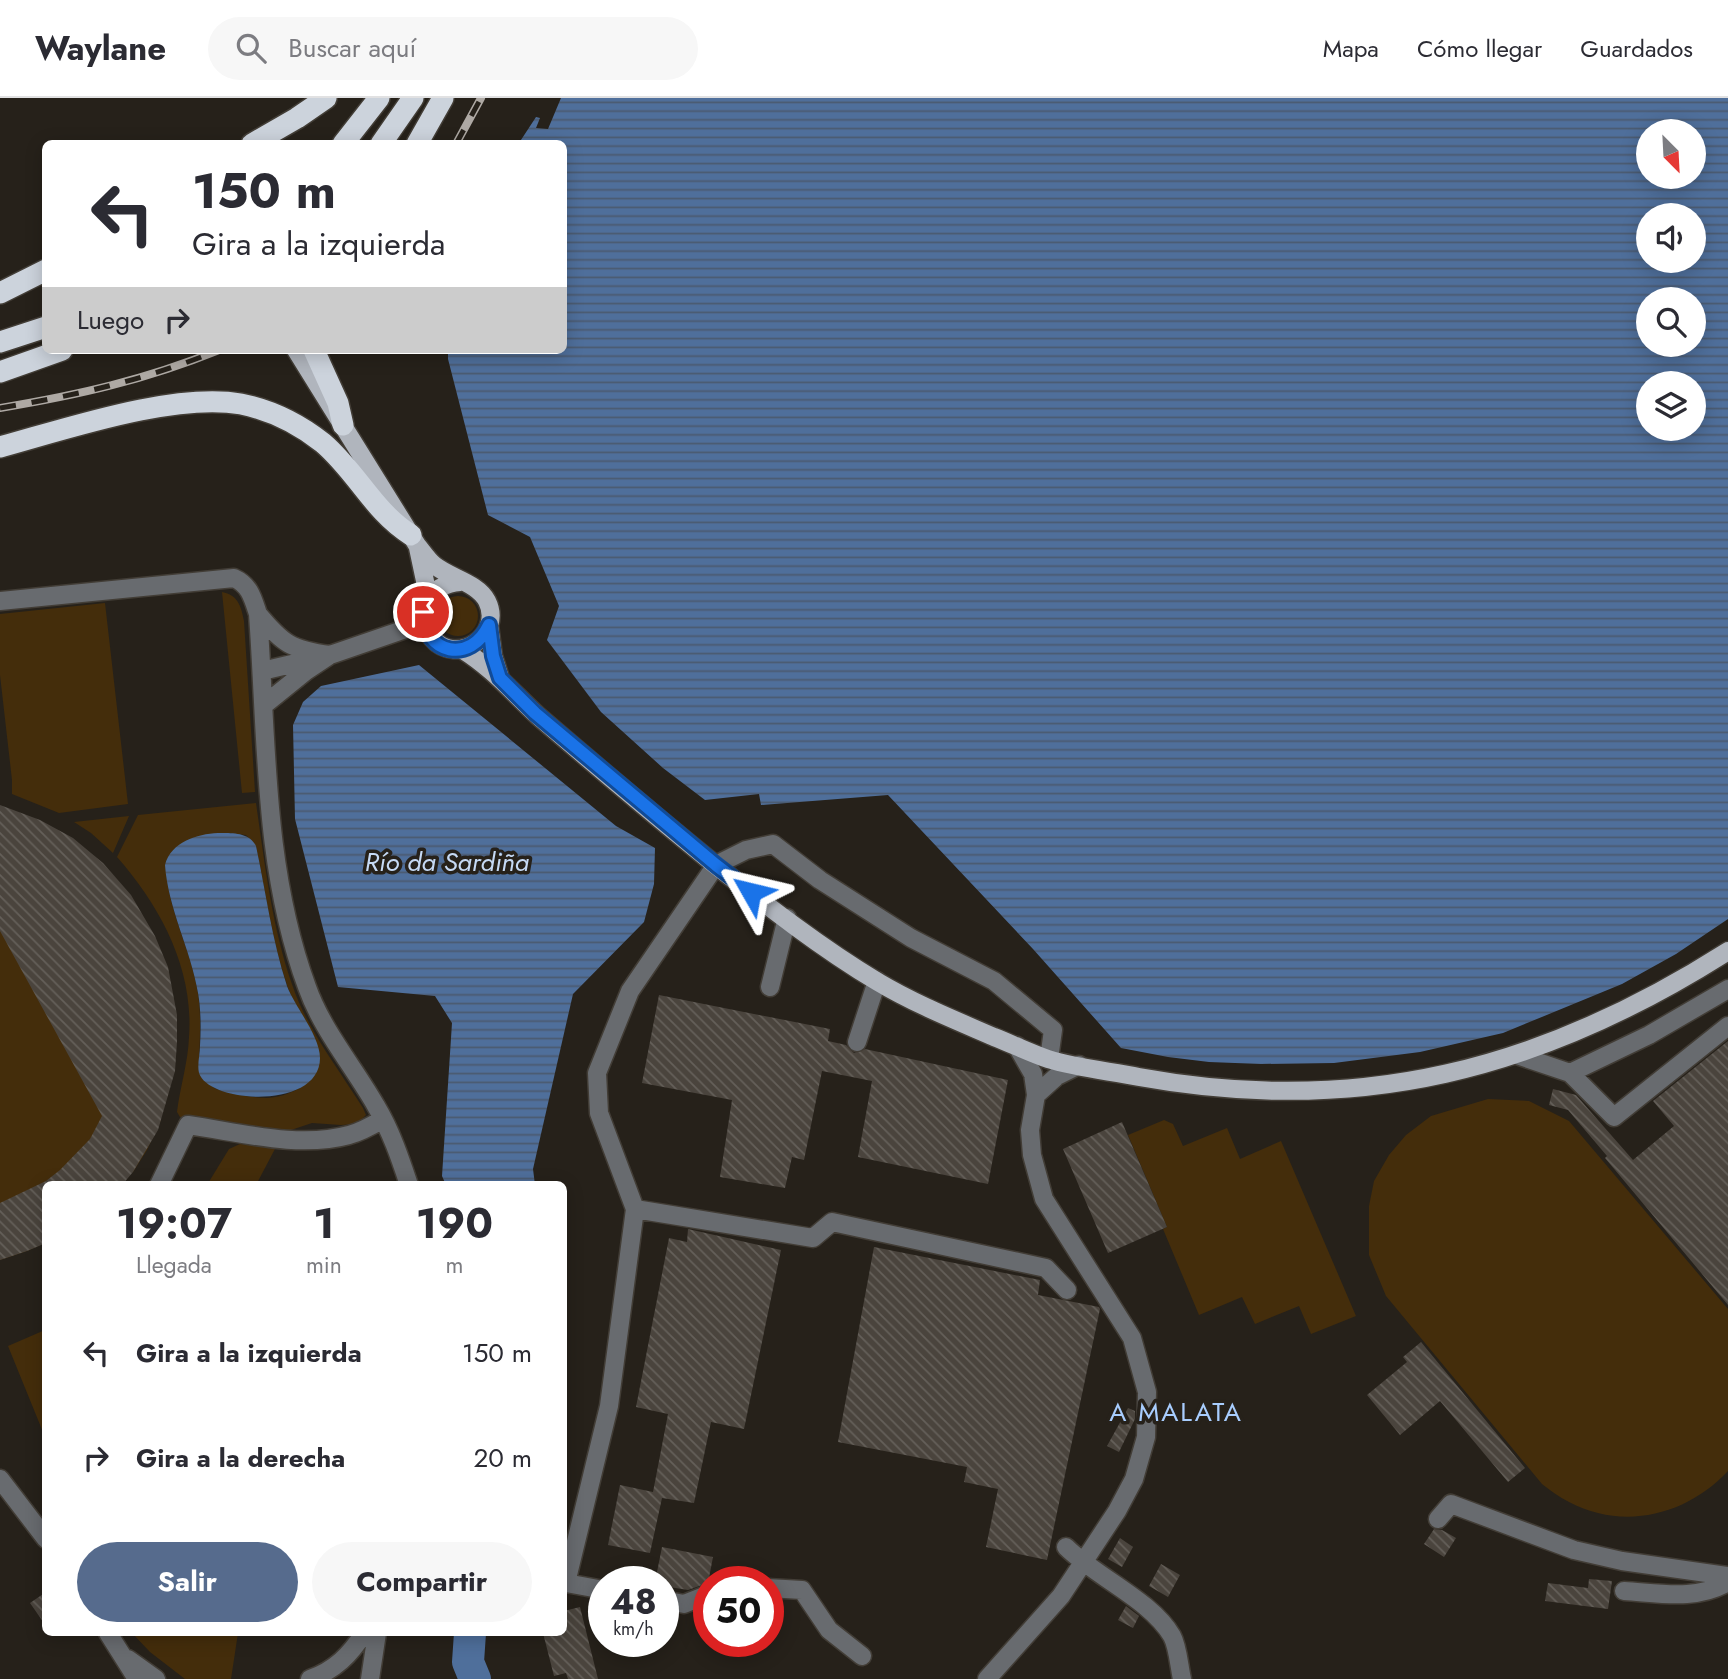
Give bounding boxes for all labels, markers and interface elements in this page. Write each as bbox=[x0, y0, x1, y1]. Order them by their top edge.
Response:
search box bbox=[208, 17, 698, 80]
text: Waylane bbox=[35, 25, 166, 72]
icon: search bbox=[232, 29, 270, 67]
text: Buscar aquí bbox=[288, 29, 416, 67]
text: Mapa bbox=[1323, 31, 1379, 66]
text: Cómo llegar bbox=[1417, 31, 1542, 66]
text: Guardados bbox=[1580, 31, 1693, 66]
north arrow bbox=[1636, 119, 1706, 189]
map controls bbox=[1636, 119, 1706, 441]
text: 150 m bbox=[192, 156, 336, 226]
icon: left bbox=[77, 168, 168, 259]
button: sound bbox=[1636, 203, 1706, 273]
text: Gira a la izquierda bbox=[192, 221, 445, 267]
button: search bbox=[1636, 287, 1706, 357]
text: Luego bbox=[77, 301, 144, 339]
icon: right bbox=[158, 301, 196, 339]
button: layers bbox=[1636, 371, 1706, 441]
pin bbox=[393, 582, 453, 642]
icon: arrive bbox=[404, 593, 442, 631]
water label: Río da Sardiña bbox=[365, 843, 530, 881]
position arrow bbox=[714, 855, 788, 929]
text: 19:07 bbox=[116, 1193, 232, 1254]
text: 1 bbox=[313, 1193, 335, 1254]
text: 190 bbox=[416, 1193, 493, 1254]
text: Llegada bbox=[136, 1248, 212, 1282]
text: min bbox=[306, 1248, 342, 1282]
text: m bbox=[445, 1248, 463, 1282]
icon: left bbox=[77, 1334, 115, 1372]
text: Gira a la izquierda bbox=[136, 1334, 362, 1372]
text: 150 m bbox=[462, 1334, 532, 1372]
district label: A MALATA bbox=[1109, 1393, 1243, 1431]
icon: right bbox=[77, 1439, 115, 1477]
text: Gira a la derecha bbox=[136, 1439, 345, 1477]
text: 20 m bbox=[474, 1439, 532, 1477]
button: Salir bbox=[77, 1542, 298, 1622]
button: Compartir bbox=[312, 1542, 532, 1622]
speed limit sign: 50 bbox=[693, 1566, 784, 1657]
text: 48 bbox=[610, 1577, 657, 1627]
text: km/h bbox=[613, 1616, 654, 1642]

